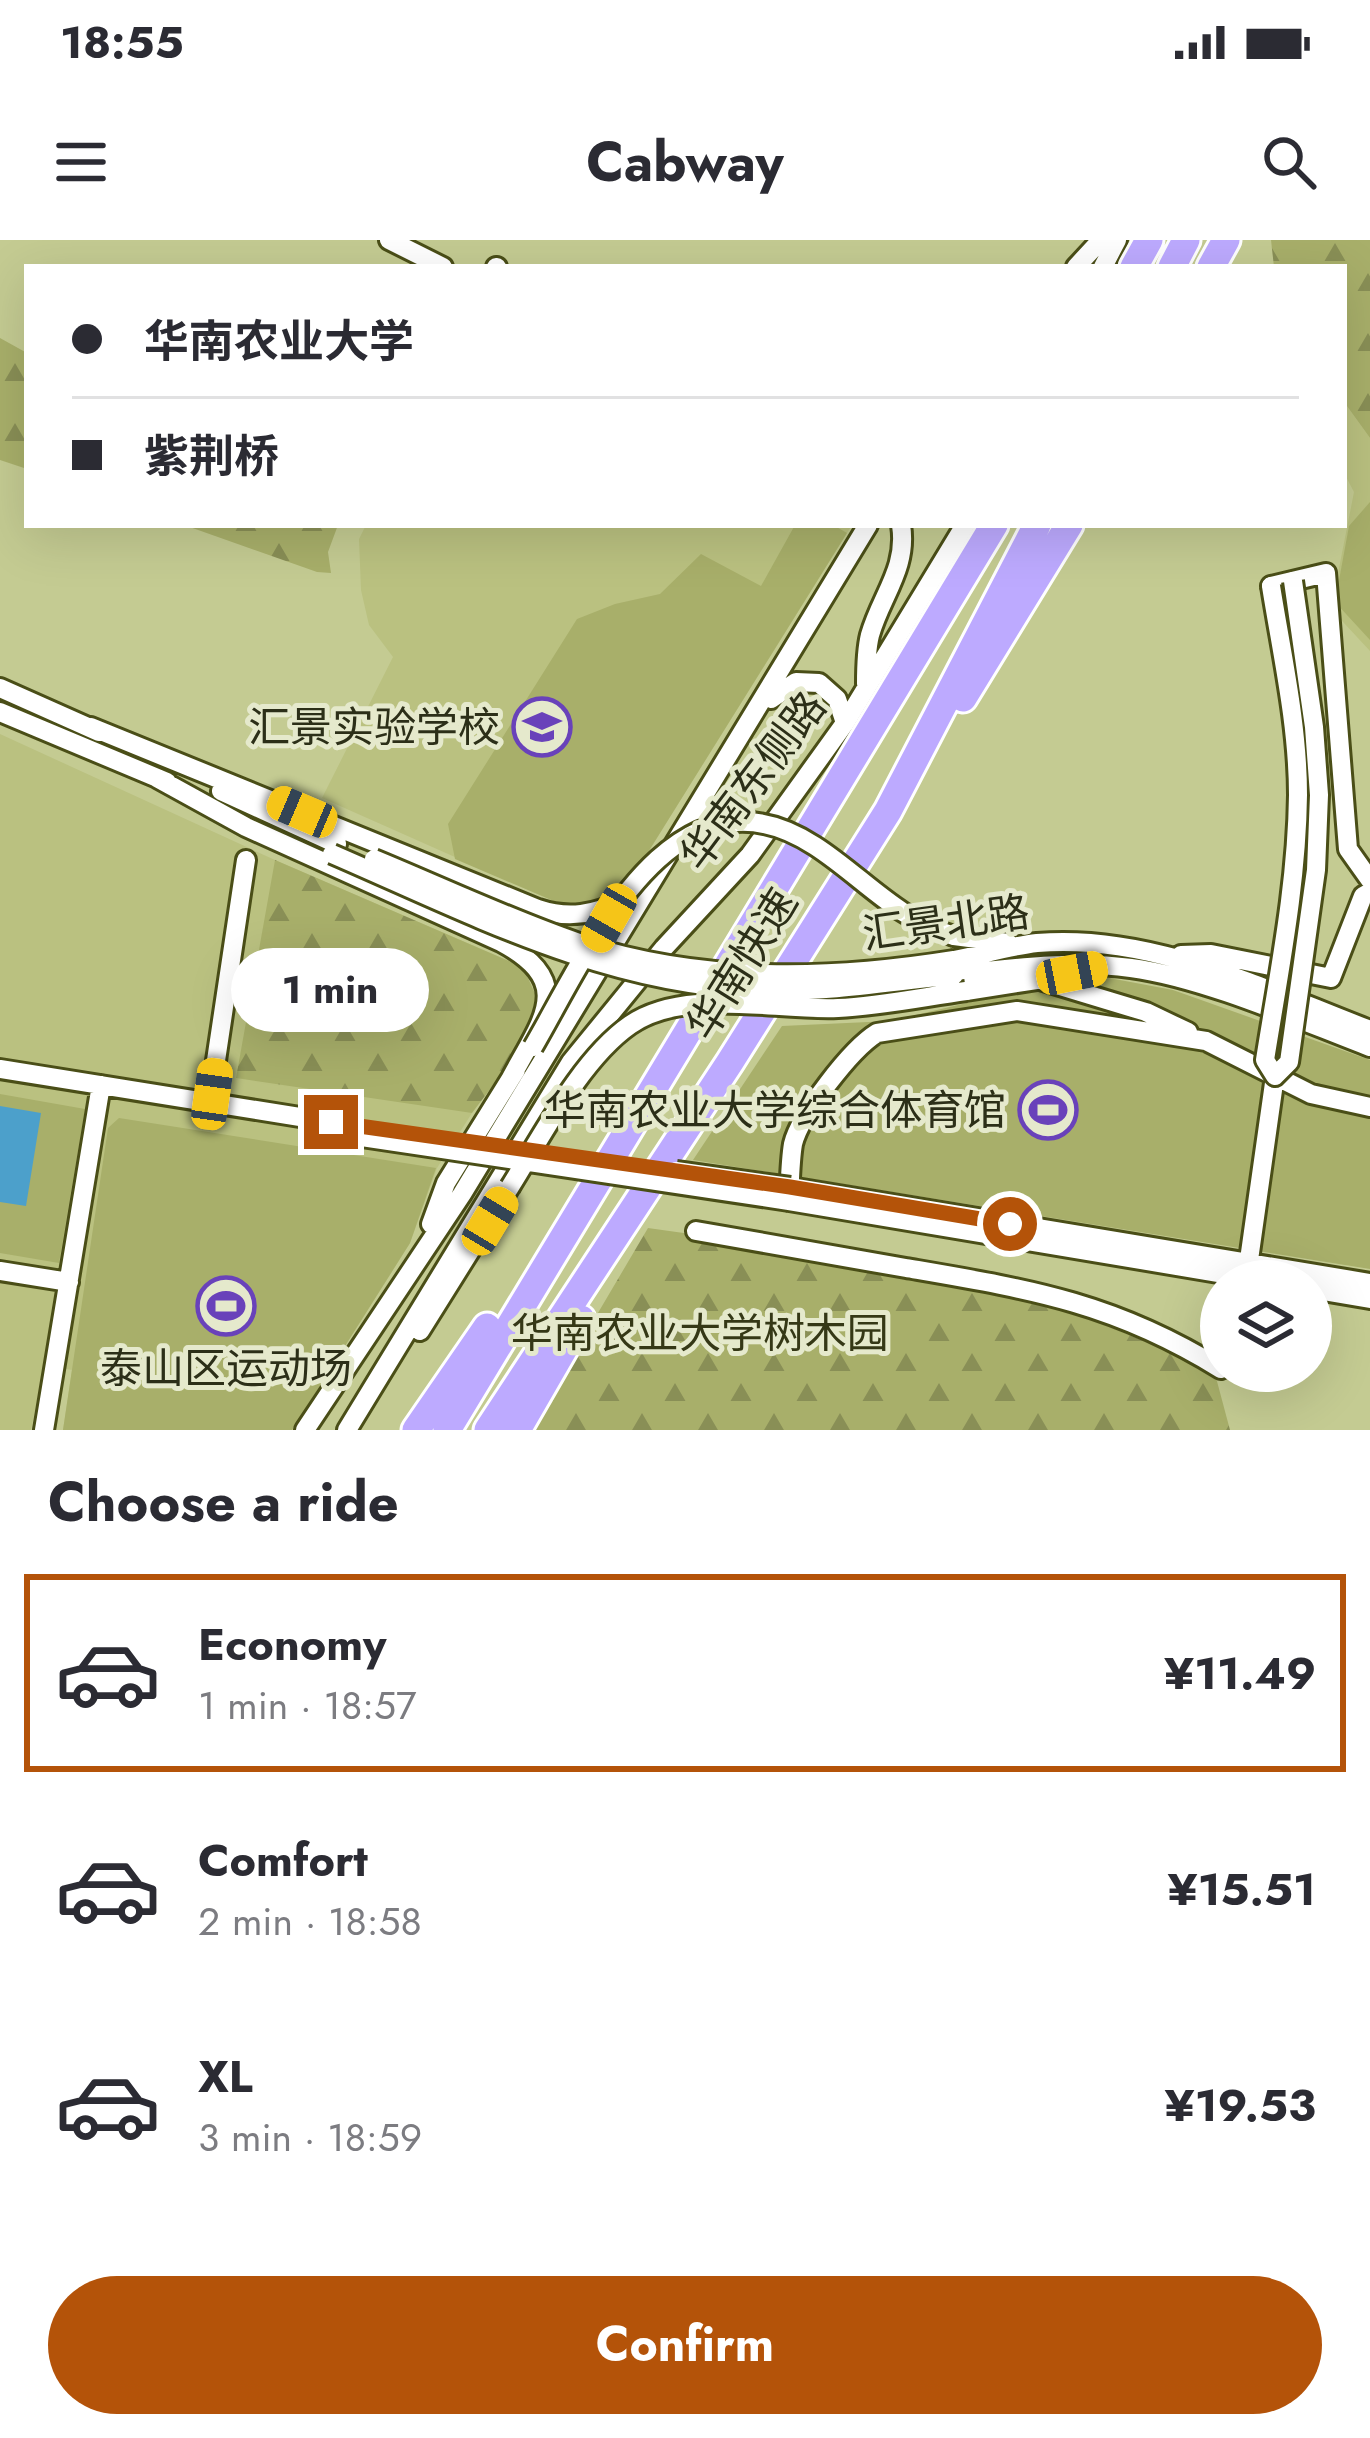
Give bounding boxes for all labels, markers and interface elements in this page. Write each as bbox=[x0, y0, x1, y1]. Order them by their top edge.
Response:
text: 18:55 bbox=[60, 10, 184, 75]
text: Cabway bbox=[586, 123, 784, 201]
icon: menu bbox=[48, 129, 114, 195]
icon: search bbox=[1256, 129, 1322, 195]
text: 华南农业大学 bbox=[144, 309, 414, 374]
text: 紫荆桥 bbox=[144, 424, 279, 489]
street label: 华南东侧路 bbox=[665, 679, 841, 883]
school or university icon: 汇景实验学校 bbox=[511, 696, 573, 758]
place label: 汇景实验学校 bbox=[248, 697, 500, 758]
car bbox=[262, 781, 342, 843]
street label: 华南快速 bbox=[672, 877, 812, 1051]
car bbox=[575, 878, 643, 958]
street label: 汇景北路 bbox=[859, 881, 1033, 965]
callout: 1 min bbox=[232, 948, 430, 1032]
car bbox=[1033, 948, 1111, 998]
text: 1 min bbox=[282, 961, 378, 1018]
car bbox=[189, 1056, 235, 1132]
sports icon: 华南农业大学综合体育馆 bbox=[1017, 1079, 1079, 1141]
place label: 华南农业大学综合体育馆 bbox=[544, 1080, 1006, 1141]
route end bbox=[304, 1095, 358, 1149]
car bbox=[456, 1181, 524, 1261]
route start bbox=[983, 1197, 1037, 1251]
map controls bbox=[1200, 1260, 1332, 1392]
button: layers bbox=[1200, 1260, 1332, 1392]
sports icon: 泰山区运动场 bbox=[195, 1275, 257, 1337]
park label: 华南农业大学树木园 bbox=[511, 1303, 889, 1364]
place label: 泰山区运动场 bbox=[100, 1338, 352, 1399]
text: Choose a ride bbox=[48, 1463, 399, 1541]
text: Economy bbox=[198, 1612, 386, 1677]
icon: car bbox=[54, 1619, 162, 1727]
text: ¥11.49 bbox=[1164, 1641, 1316, 1706]
text: 1 min · 18:57 bbox=[198, 1677, 416, 1734]
text: Comfort bbox=[198, 1828, 368, 1893]
icon: car bbox=[54, 1835, 162, 1943]
text: ¥15.51 bbox=[1168, 1857, 1316, 1922]
text: 2 min · 18:58 bbox=[198, 1893, 422, 1950]
text: XL bbox=[198, 2044, 253, 2109]
icon: car bbox=[54, 2051, 162, 2159]
text: ¥19.53 bbox=[1165, 2073, 1316, 2138]
text: 3 min · 18:59 bbox=[198, 2109, 422, 2166]
button: Confirm bbox=[48, 2276, 1322, 2414]

